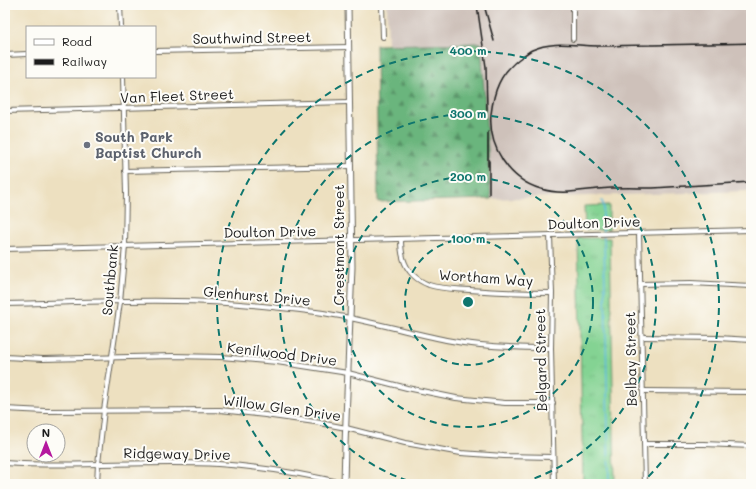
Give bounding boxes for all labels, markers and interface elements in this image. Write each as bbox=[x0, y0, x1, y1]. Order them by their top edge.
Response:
legend bbox=[26, 26, 156, 78]
street label: Southwind Street bbox=[192, 27, 312, 48]
text: Road bbox=[62, 33, 92, 49]
text: 400 m bbox=[450, 42, 486, 58]
text: Railway bbox=[62, 53, 107, 69]
street label: Van Fleet Street bbox=[120, 84, 234, 107]
text: 300 m bbox=[450, 105, 486, 121]
place label: South Park Baptist Church bbox=[95, 127, 201, 162]
marker: South Park Baptist Church bbox=[82, 140, 92, 150]
text: 200 m bbox=[450, 168, 486, 184]
street label: Crestmont Street bbox=[329, 184, 348, 306]
street label: Doulton Drive bbox=[547, 211, 641, 234]
street label: Doulton Drive bbox=[223, 221, 317, 242]
text: 100 m bbox=[451, 230, 485, 246]
street label: Southbank bbox=[97, 244, 122, 316]
street label: Wortham Way bbox=[438, 265, 534, 290]
street label: Glenhurst Drive bbox=[203, 281, 311, 310]
centre of rings bbox=[461, 295, 475, 309]
street label: Belgard Street bbox=[530, 309, 551, 412]
street label: Belbay Street bbox=[620, 311, 641, 407]
street label: Kenilwood Drive bbox=[226, 337, 338, 370]
street label: Willow Glen Drive bbox=[222, 390, 342, 425]
north arrow bbox=[26, 423, 66, 463]
text: N bbox=[42, 425, 50, 440]
street label: Ridgeway Drive bbox=[123, 443, 231, 464]

